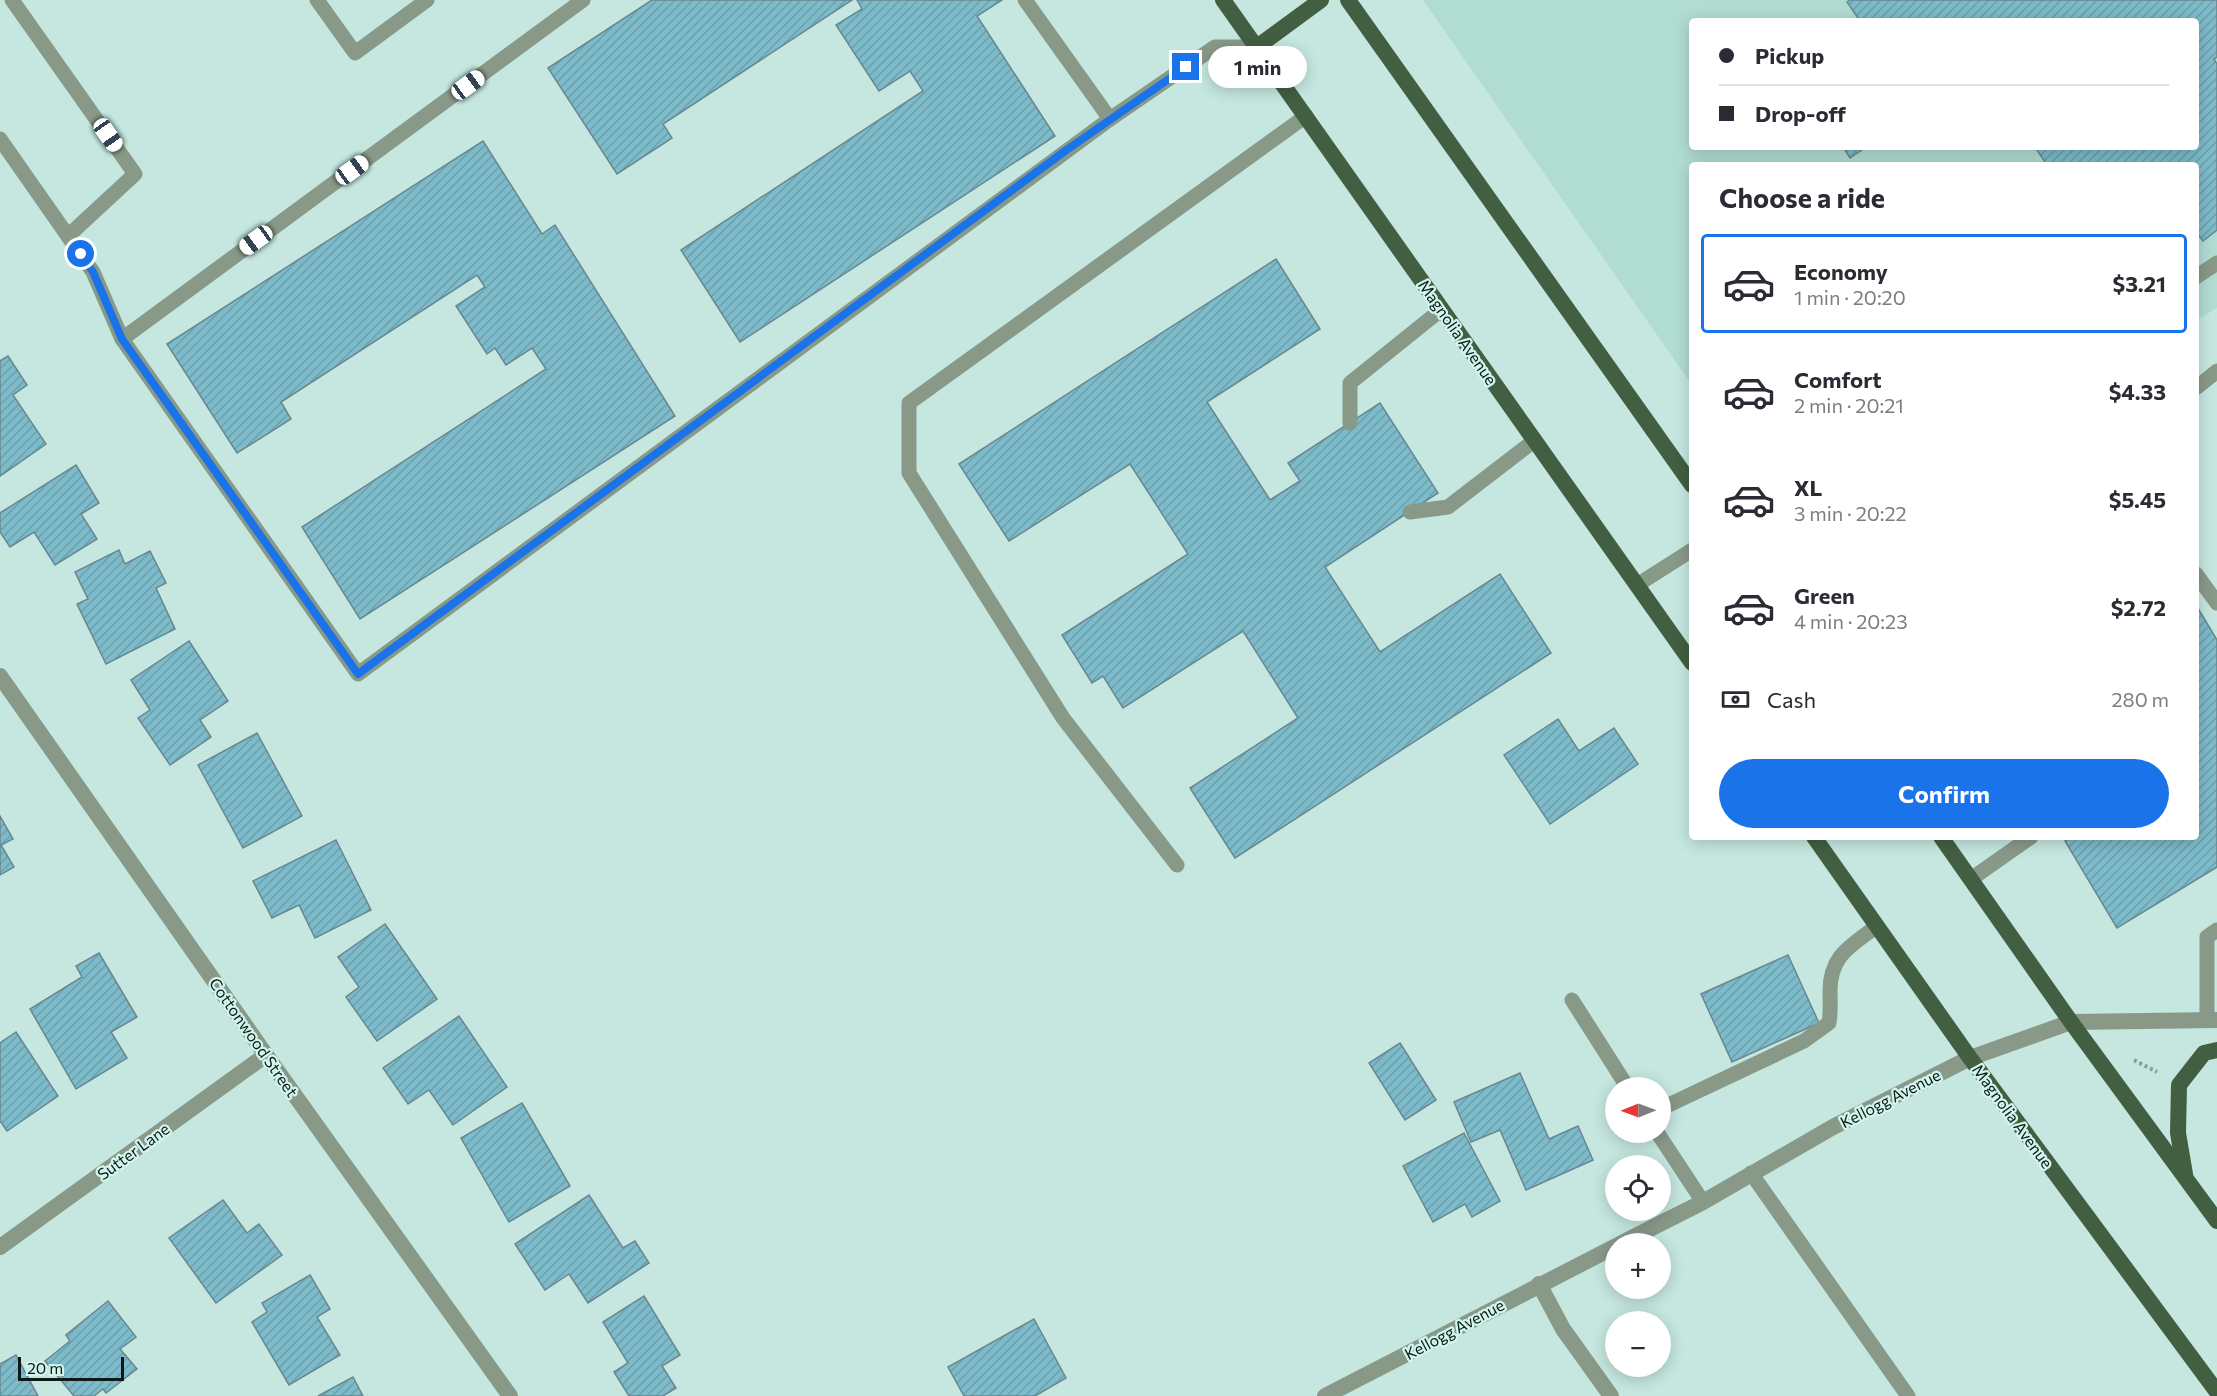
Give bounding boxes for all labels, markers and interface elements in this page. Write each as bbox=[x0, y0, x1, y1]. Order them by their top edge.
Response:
text: Pickup bbox=[1755, 42, 1824, 69]
callout: 1 min bbox=[1207, 46, 1306, 88]
route end bbox=[1172, 53, 1199, 80]
text: 1 min bbox=[1234, 55, 1281, 79]
car bbox=[448, 67, 488, 103]
text: Drop-off bbox=[1755, 100, 1846, 127]
car bbox=[90, 115, 126, 155]
car bbox=[332, 152, 372, 188]
text: Choose a ride bbox=[1719, 181, 1885, 214]
car bbox=[236, 222, 276, 258]
route start bbox=[67, 240, 94, 267]
icon: car bbox=[1722, 257, 1776, 311]
text: Economy bbox=[1794, 258, 1888, 285]
text: $3.21 bbox=[2113, 270, 2166, 297]
street label: Magnolia Avenue bbox=[1415, 276, 1501, 388]
text: 1 min · 20:20 bbox=[1794, 285, 1906, 309]
icon: car bbox=[1722, 365, 1776, 419]
text: Comfort bbox=[1794, 366, 1882, 393]
text: $4.33 bbox=[2109, 378, 2166, 405]
text: 2 min · 20:21 bbox=[1794, 393, 1904, 417]
icon: car bbox=[1722, 473, 1776, 527]
text: XL bbox=[1794, 474, 1822, 501]
text: $5.45 bbox=[2109, 486, 2166, 513]
text: 3 min · 20:22 bbox=[1794, 501, 1907, 525]
icon: car bbox=[1722, 581, 1776, 635]
text: Green bbox=[1794, 582, 1855, 609]
text: $2.72 bbox=[2111, 594, 2166, 621]
text: 4 min · 20:23 bbox=[1794, 609, 1908, 633]
icon: cash bbox=[1719, 683, 1752, 716]
text: Cash bbox=[1767, 686, 1816, 713]
text: 280 m bbox=[2111, 687, 2169, 711]
button: Confirm bbox=[1719, 759, 2169, 828]
street label: Cottonwood Street bbox=[206, 974, 303, 1101]
street label: Magnolia Avenue bbox=[1969, 1060, 2057, 1172]
street label: Kellogg Avenue bbox=[1837, 1065, 1943, 1131]
north arrow bbox=[1605, 1077, 1671, 1143]
map controls bbox=[1605, 1077, 1671, 1377]
street label: Sutter Lane bbox=[93, 1119, 173, 1183]
button: locate bbox=[1605, 1155, 1671, 1221]
button: + bbox=[1605, 1233, 1671, 1299]
street label: Kellogg Avenue bbox=[1401, 1295, 1507, 1363]
button: − bbox=[1605, 1311, 1671, 1377]
scale bar bbox=[18, 1354, 124, 1382]
text: 20 m bbox=[27, 1358, 63, 1377]

